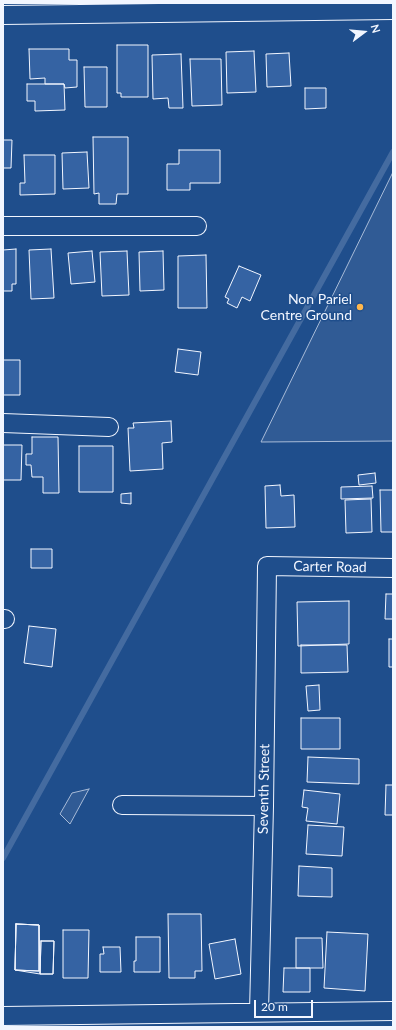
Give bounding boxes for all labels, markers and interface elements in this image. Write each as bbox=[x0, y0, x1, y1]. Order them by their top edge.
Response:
north arrow bbox=[344, 12, 384, 52]
text: N bbox=[369, 23, 383, 34]
place label: Non Pariel Centre Ground bbox=[261, 291, 352, 324]
marker: Non Pariel Centre Ground bbox=[355, 302, 365, 312]
street label: Carter Road bbox=[293, 558, 367, 576]
street label: Seventh Street bbox=[255, 744, 273, 834]
scale bar bbox=[256, 992, 315, 1018]
text: 20 m bbox=[261, 999, 288, 1014]

